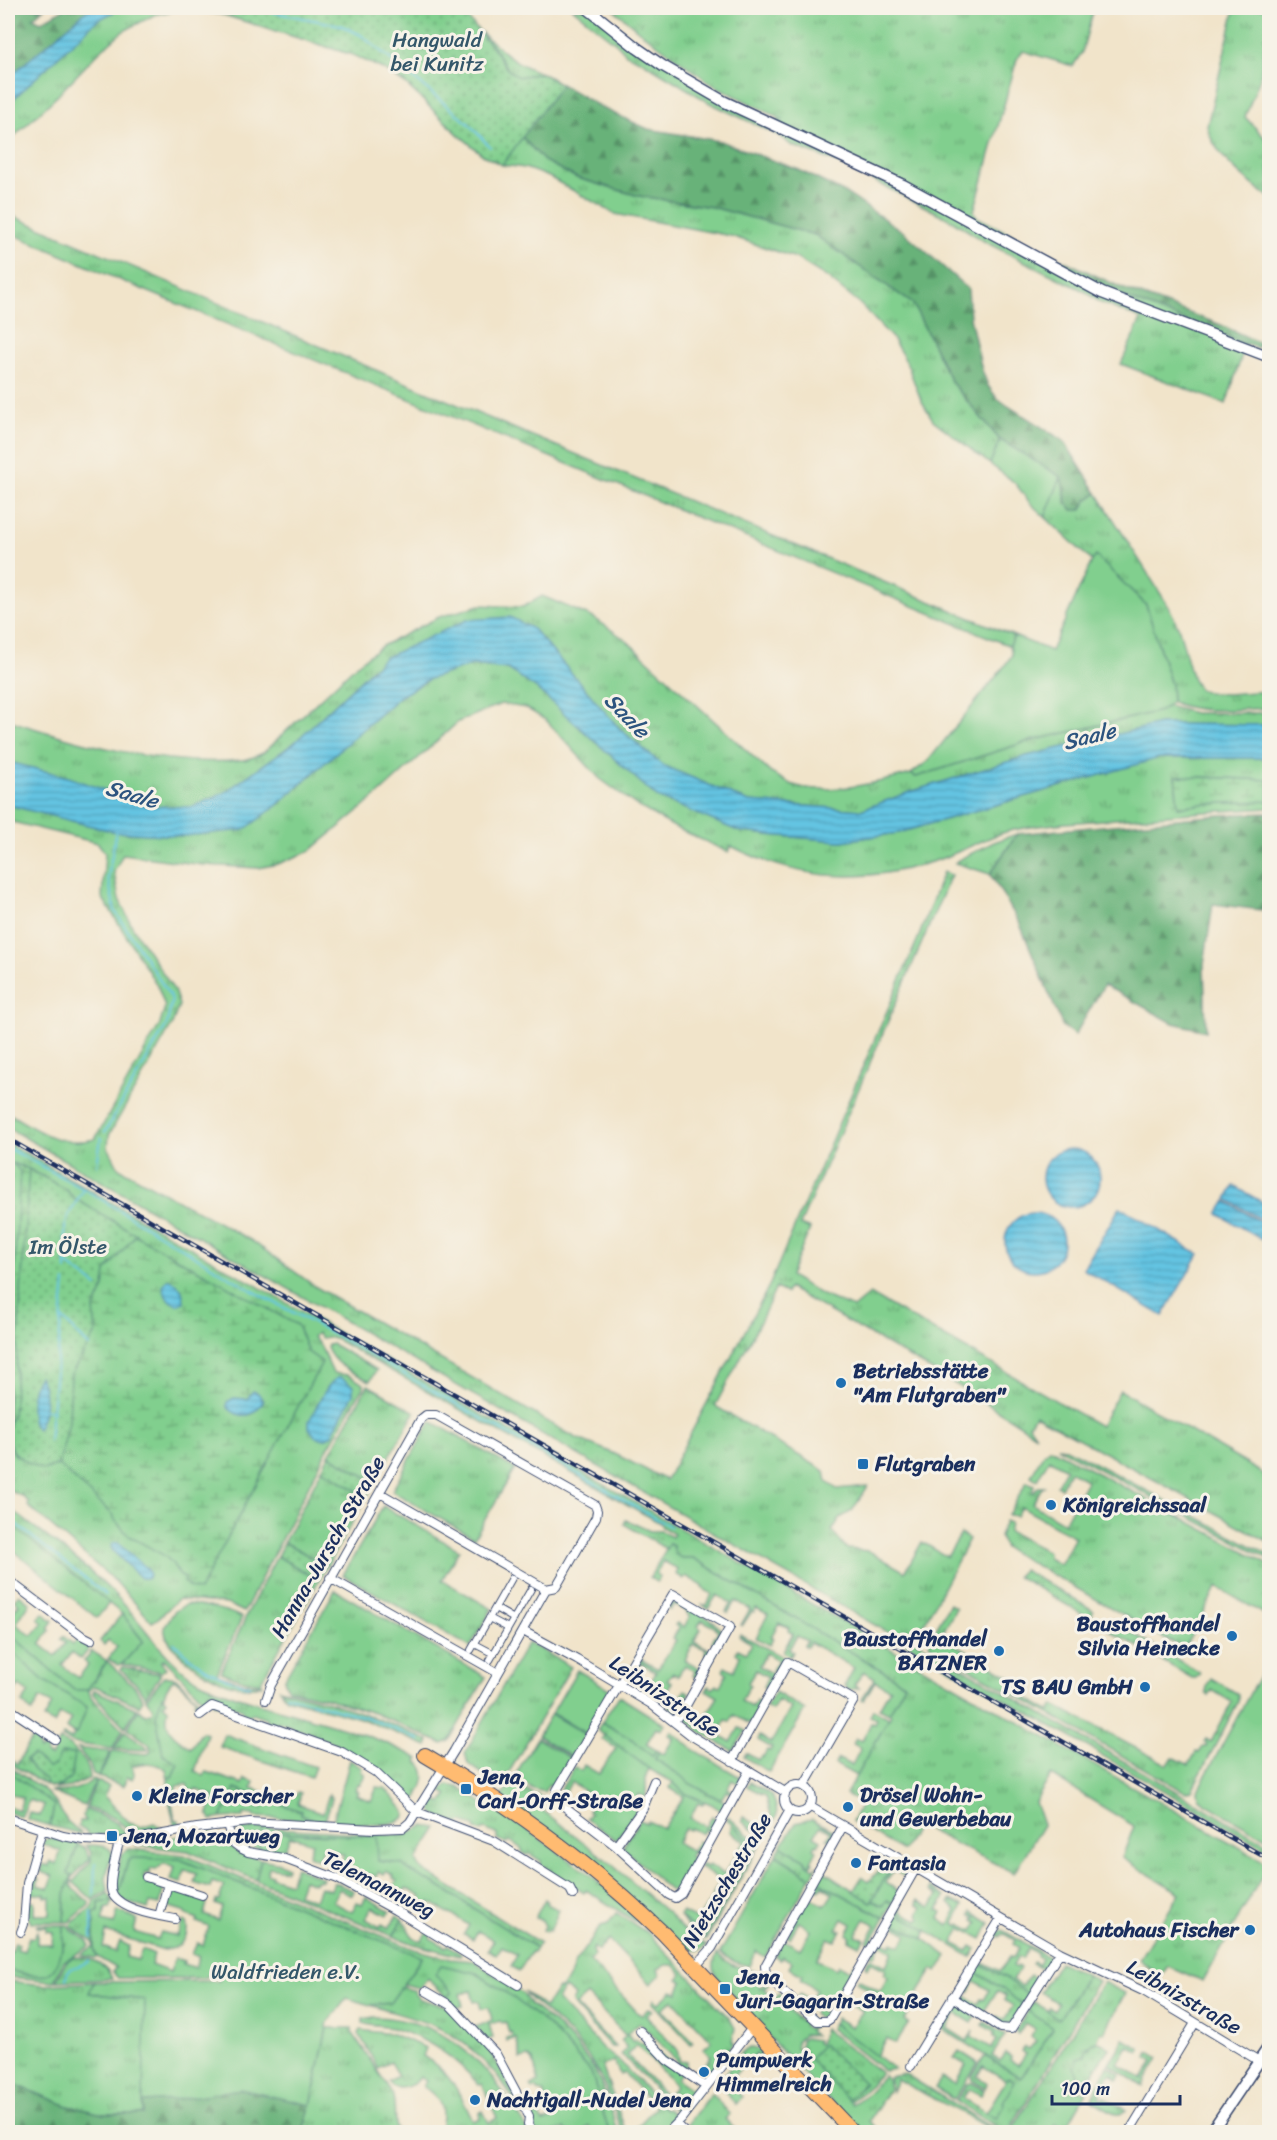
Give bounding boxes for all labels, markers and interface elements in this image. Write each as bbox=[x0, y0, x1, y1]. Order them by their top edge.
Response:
park label: Hangwald bei Kunitz bbox=[390, 21, 485, 83]
water label: Saale bbox=[595, 682, 661, 749]
water label: Saale bbox=[1059, 710, 1122, 761]
water label: Saale bbox=[101, 768, 165, 821]
park label: Im Ölste bbox=[28, 1228, 107, 1266]
place label: Betriebsstätte "Am Flutgraben" bbox=[853, 1352, 1008, 1414]
marker: Betriebsstätte "Am Flutgraben" bbox=[834, 1376, 848, 1390]
place label: Flutgraben bbox=[874, 1445, 976, 1483]
street label: Hanna-Jursch-Straße bbox=[260, 1448, 396, 1646]
marker: Flutgraben bbox=[856, 1457, 870, 1471]
place label: Königreichssaal bbox=[1062, 1486, 1207, 1524]
marker: Königreichssaal bbox=[1044, 1498, 1058, 1512]
place label: Baustoffhandel Silvia Heinecke bbox=[1076, 1605, 1221, 1667]
place label: Baustoffhandel BATZNER bbox=[843, 1620, 988, 1682]
marker: Baustoffhandel Silvia Heinecke bbox=[1225, 1629, 1239, 1643]
street label: Leibnizstraße bbox=[601, 1644, 729, 1748]
marker: Baustoffhandel BATZNER bbox=[992, 1644, 1006, 1658]
place label: TS BAU GmbH bbox=[1001, 1668, 1134, 1706]
marker: TS BAU GmbH bbox=[1138, 1680, 1152, 1694]
place label: Jena, Carl-Orff-Straße bbox=[477, 1758, 644, 1820]
place label: Drösel Wohn- und Gewerbebau bbox=[860, 1776, 1012, 1838]
place label: Kleine Forscher bbox=[148, 1777, 295, 1815]
marker: Jena, Carl-Orff-Straße bbox=[459, 1782, 473, 1796]
marker: Kleine Forscher bbox=[130, 1789, 144, 1803]
marker: Drösel Wohn- und Gewerbebau bbox=[841, 1800, 855, 1814]
street label: Nietzschestraße bbox=[671, 1805, 783, 1955]
place label: Jena, Mozartweg bbox=[123, 1817, 281, 1855]
marker: Jena, Mozartweg bbox=[105, 1829, 119, 1843]
street label: Telemannweg bbox=[316, 1839, 442, 1929]
place label: Fantasia bbox=[867, 1844, 946, 1882]
marker: Fantasia bbox=[849, 1856, 863, 1870]
place label: Autohaus Fischer bbox=[1078, 1911, 1240, 1949]
marker: Autohaus Fischer bbox=[1243, 1923, 1257, 1937]
street label: Leibnizstraße bbox=[1119, 1948, 1249, 2046]
park label: Waldfrieden e.V. bbox=[211, 1953, 361, 1991]
place label: Jena, Juri-Gagarin-Straße bbox=[736, 1958, 930, 2020]
marker: Jena, Juri-Gagarin-Straße bbox=[718, 1982, 732, 1996]
place label: Pumpwerk Himmelreich bbox=[715, 2041, 832, 2103]
marker: Pumpwerk Himmelreich bbox=[697, 2065, 711, 2079]
scale bar bbox=[1052, 2068, 1180, 2106]
text: 100 m bbox=[1061, 2073, 1110, 2105]
place label: Nachtigall-Nudel Jena bbox=[486, 2081, 692, 2119]
marker: Nachtigall-Nudel Jena bbox=[468, 2093, 482, 2107]

